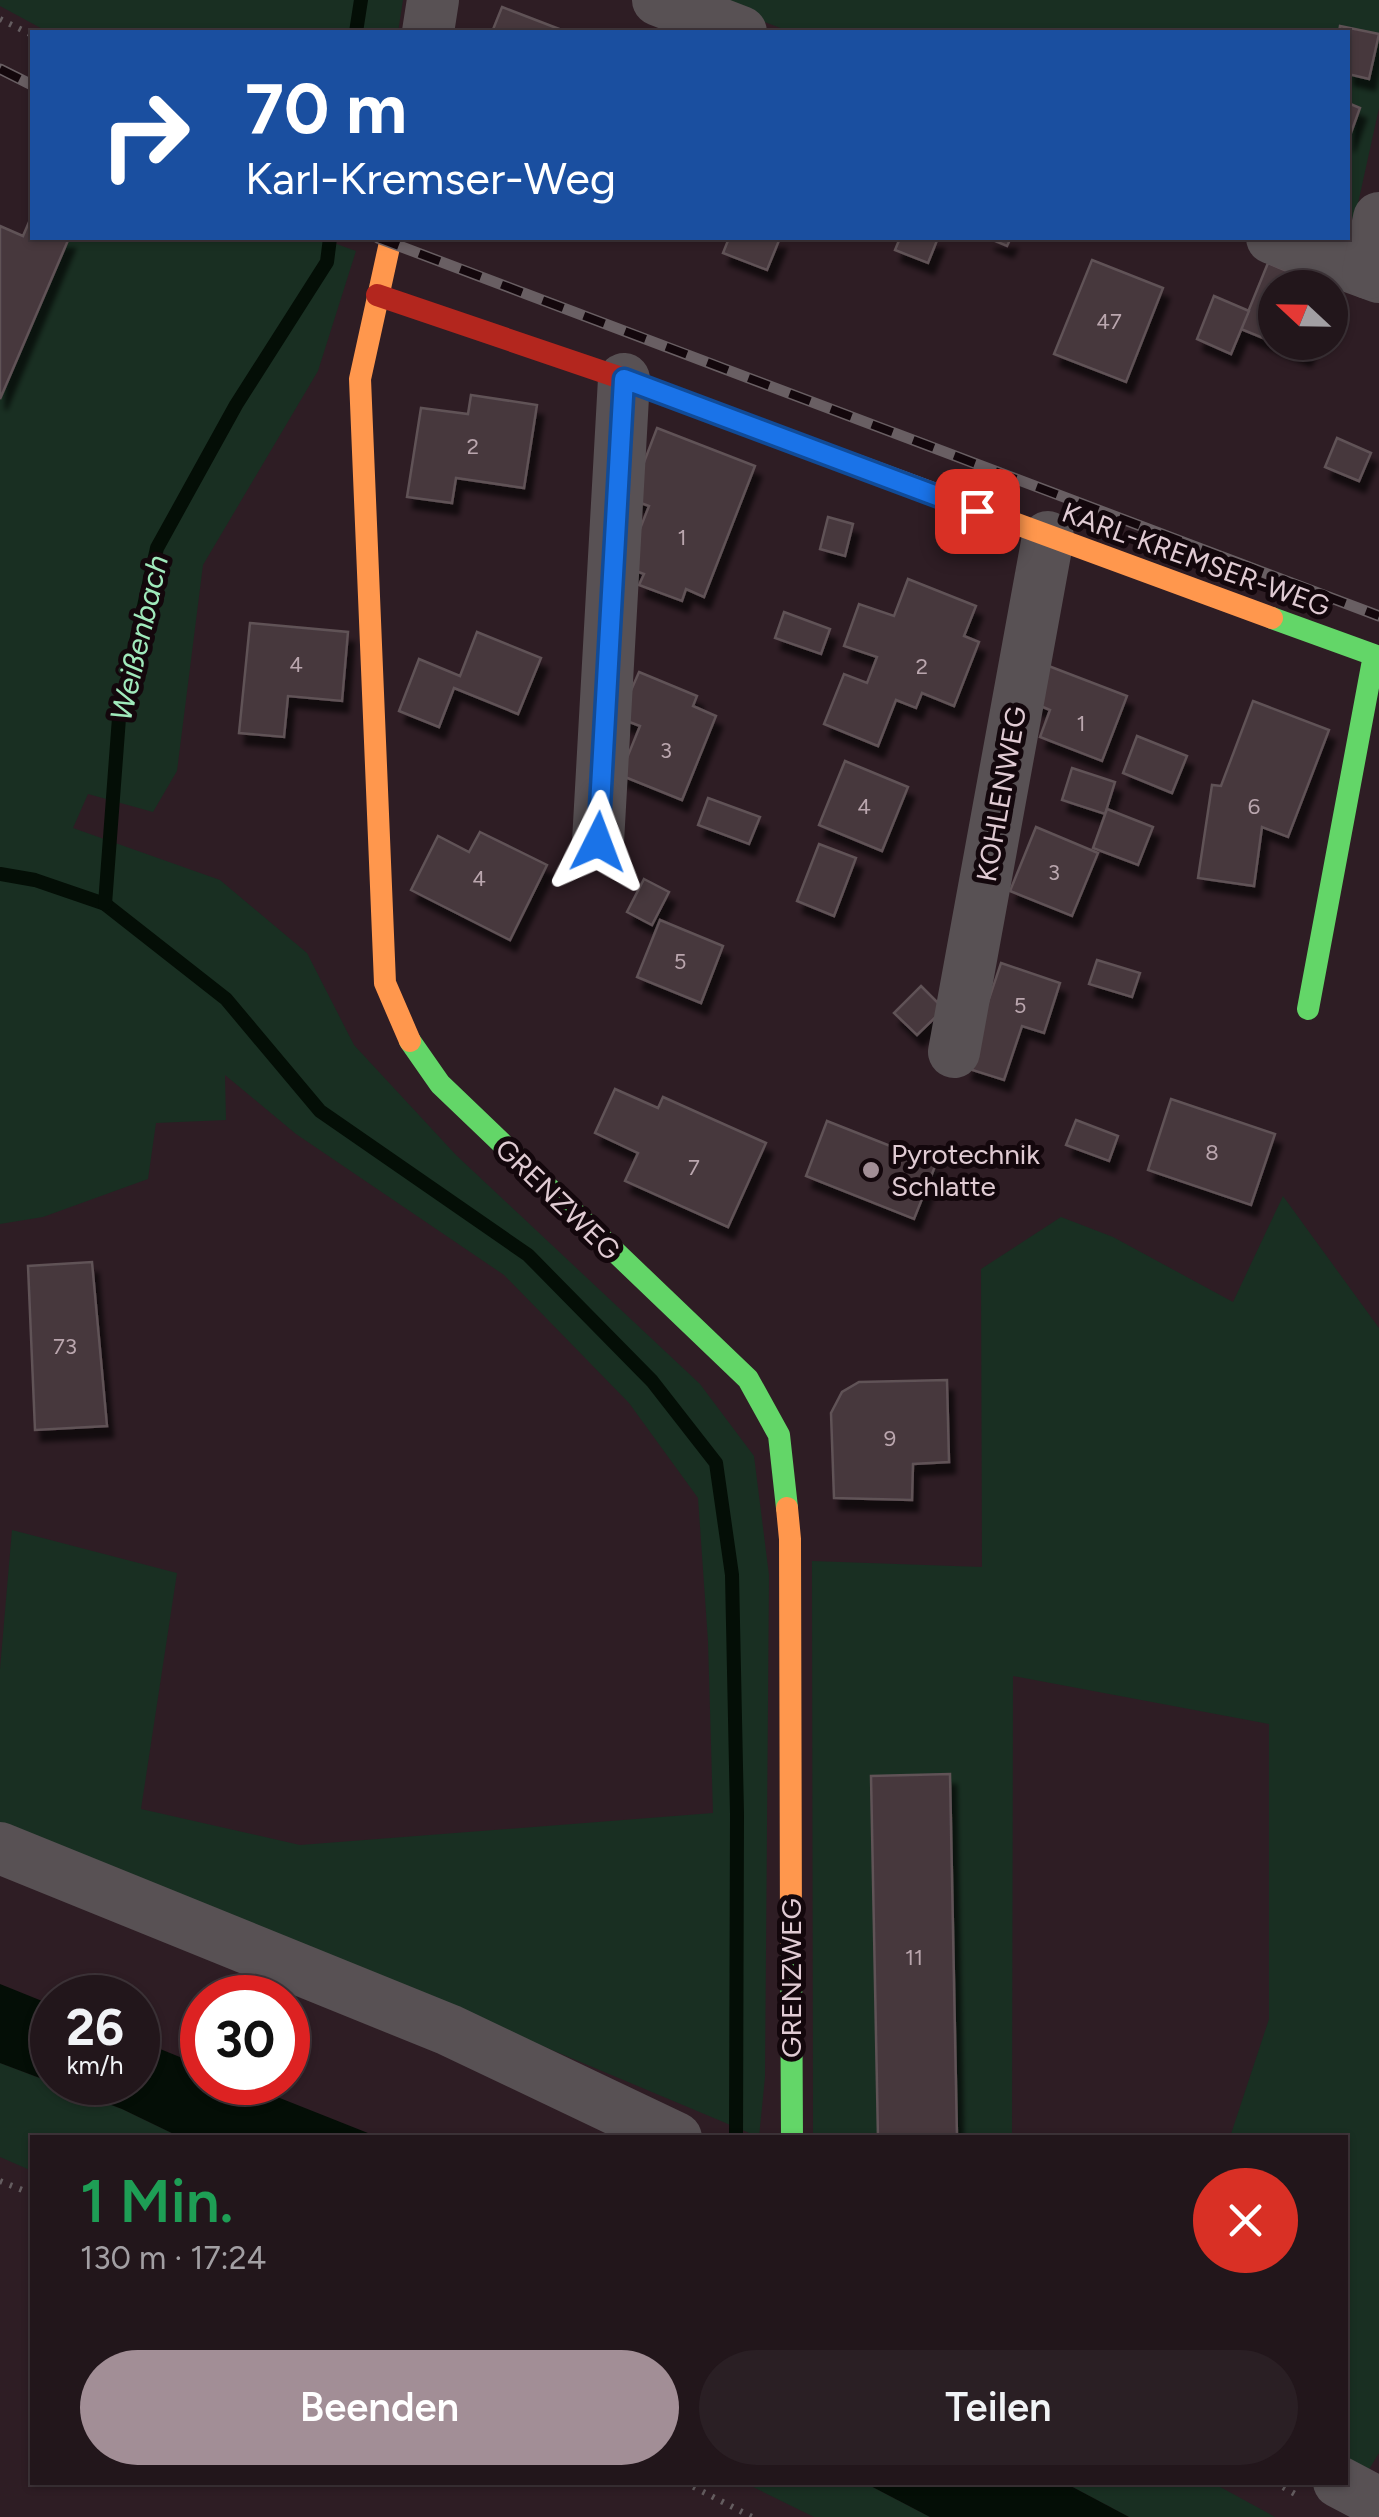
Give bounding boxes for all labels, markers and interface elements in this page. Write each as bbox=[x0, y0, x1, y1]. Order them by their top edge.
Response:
text: 70 m bbox=[245, 66, 407, 151]
icon: right bbox=[80, 70, 210, 200]
text: Karl-Kremser-Weg bbox=[245, 151, 616, 205]
north arrow bbox=[1258, 270, 1348, 360]
map controls bbox=[1258, 270, 1348, 360]
house number: 47 bbox=[1096, 308, 1122, 335]
house number: 2 bbox=[467, 433, 479, 460]
pin bbox=[935, 469, 1020, 554]
icon: arrive bbox=[950, 484, 1005, 539]
street label: KARL-KREMSER-WEG bbox=[1058, 495, 1334, 623]
house number: 1 bbox=[677, 524, 687, 551]
water label: Weißenbach bbox=[102, 551, 176, 725]
house number: 4 bbox=[289, 651, 303, 678]
house number: 2 bbox=[916, 653, 928, 680]
street label: KOHLENWEG bbox=[969, 704, 1033, 884]
house number: 1 bbox=[1076, 710, 1086, 737]
house number: 3 bbox=[660, 737, 672, 764]
position arrow bbox=[546, 790, 650, 894]
house number: 4 bbox=[857, 793, 871, 820]
house number: 6 bbox=[1248, 793, 1260, 820]
house number: 3 bbox=[1048, 859, 1060, 886]
house number: 4 bbox=[472, 865, 486, 892]
house number: 5 bbox=[674, 948, 686, 975]
house number: 5 bbox=[1014, 992, 1026, 1019]
street label: GRENZWEG bbox=[489, 1131, 627, 1267]
place label: Pyrotechnik Schlatte bbox=[891, 1137, 1040, 1203]
house number: 8 bbox=[1205, 1139, 1219, 1166]
house number: 7 bbox=[688, 1154, 700, 1181]
marker: Pyrotechnik Schlatte bbox=[860, 1159, 882, 1181]
house number: 73 bbox=[53, 1333, 77, 1360]
house number: 9 bbox=[884, 1425, 896, 1452]
street label: GRENZWEG bbox=[774, 1898, 808, 2058]
house number: 11 bbox=[905, 1944, 923, 1971]
speed limit sign: 30 bbox=[180, 1975, 310, 2105]
text: 26 bbox=[66, 1997, 124, 2058]
text: km/h bbox=[66, 2050, 124, 2080]
text: 1 Min. bbox=[80, 2165, 234, 2237]
button: close bbox=[1193, 2168, 1298, 2273]
text: 130 m · 17:24 bbox=[80, 2239, 266, 2277]
button: Beenden bbox=[80, 2350, 679, 2465]
button: Teilen bbox=[699, 2350, 1298, 2465]

